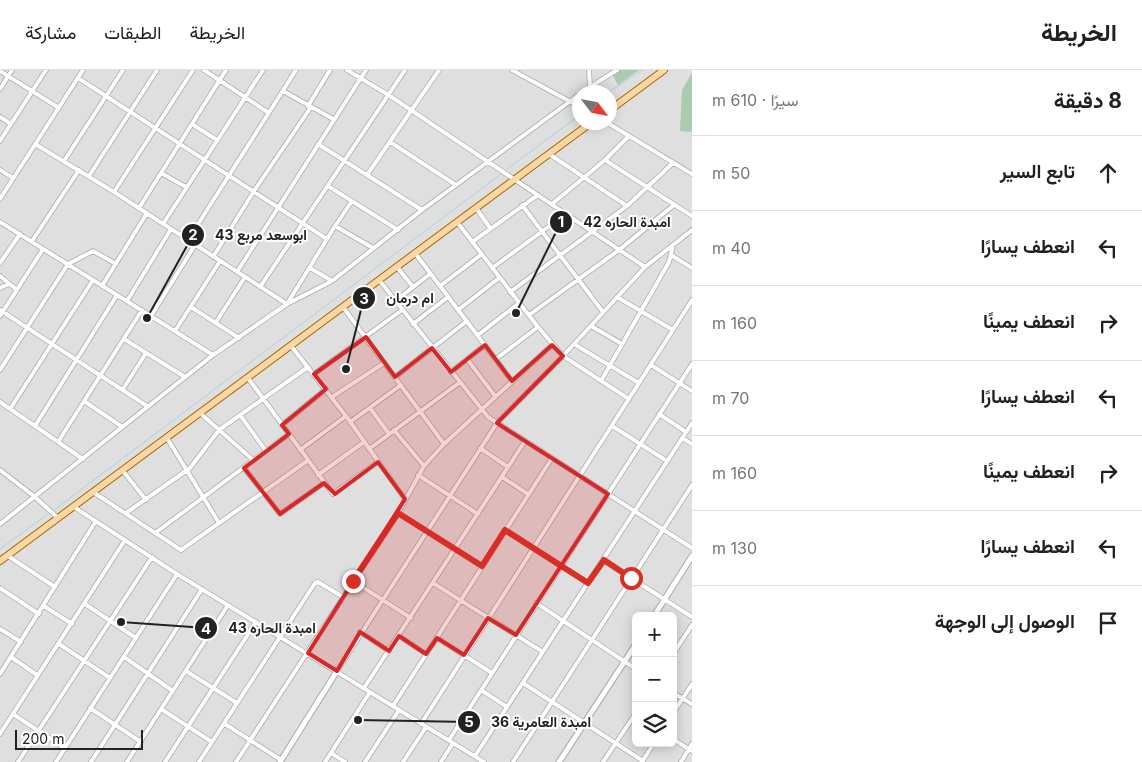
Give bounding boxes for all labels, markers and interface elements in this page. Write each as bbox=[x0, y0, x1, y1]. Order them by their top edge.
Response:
text: الخريطة bbox=[1041, 18, 1117, 47]
text: مشاركة bbox=[25, 22, 76, 43]
text: الطبقات bbox=[104, 22, 161, 43]
text: الخريطة bbox=[189, 22, 245, 43]
north arrow bbox=[572, 85, 617, 130]
text: 8 دقيقة bbox=[1054, 88, 1122, 113]
text: سيرًا · 610 m bbox=[712, 90, 798, 110]
icon: ahead bbox=[1094, 159, 1122, 187]
text: تابع السير bbox=[1000, 160, 1075, 183]
text: 50 m bbox=[712, 163, 750, 183]
callout: امبدة الحاره 42 bbox=[549, 207, 681, 236]
text: 1 bbox=[558, 212, 564, 231]
text: امبدة الحاره 42 bbox=[583, 213, 671, 231]
callout: ابوسعد مربع 43 bbox=[181, 221, 317, 250]
text: 2 bbox=[188, 225, 198, 244]
text: ابوسعد مربع 43 bbox=[215, 226, 307, 245]
icon: left bbox=[1094, 234, 1122, 262]
text: انعطف يسارًا bbox=[981, 235, 1075, 258]
text: 40 m bbox=[712, 238, 751, 258]
callout: ام درمان bbox=[352, 284, 444, 313]
text: 3 bbox=[359, 289, 369, 308]
text: ام درمان bbox=[386, 289, 434, 307]
icon: right bbox=[1094, 309, 1122, 337]
text: انعطف يمينًا bbox=[983, 310, 1075, 333]
text: 160 m bbox=[712, 313, 757, 333]
icon: left bbox=[1094, 384, 1122, 412]
text: انعطف يسارًا bbox=[981, 385, 1075, 408]
text: 70 m bbox=[712, 388, 749, 408]
icon: right bbox=[1094, 459, 1122, 487]
text: انعطف يمينًا bbox=[983, 460, 1075, 483]
text: 160 m bbox=[712, 463, 757, 483]
icon: left bbox=[1094, 534, 1122, 562]
text: انعطف يسارًا bbox=[981, 535, 1075, 558]
text: 130 m bbox=[712, 538, 757, 558]
route start bbox=[620, 567, 643, 590]
route end bbox=[342, 570, 365, 593]
icon: arrive bbox=[1094, 609, 1122, 637]
text: الوصول إلى الوجهة bbox=[935, 610, 1075, 633]
map controls bbox=[632, 612, 677, 747]
button: + bbox=[632, 612, 677, 657]
callout: امبدة الحاره 43 bbox=[193, 614, 326, 643]
text: 4 bbox=[201, 619, 211, 638]
text: امبدة الحاره 43 bbox=[228, 619, 316, 637]
button: − bbox=[632, 657, 677, 702]
button: layers bbox=[632, 702, 677, 747]
callout: امبدة العامرية 36 bbox=[456, 707, 601, 736]
text: 5 bbox=[464, 712, 474, 731]
text: امبدة العامرية 36 bbox=[491, 713, 591, 731]
scale bar bbox=[15, 727, 142, 750]
text: 200 m bbox=[22, 730, 64, 747]

